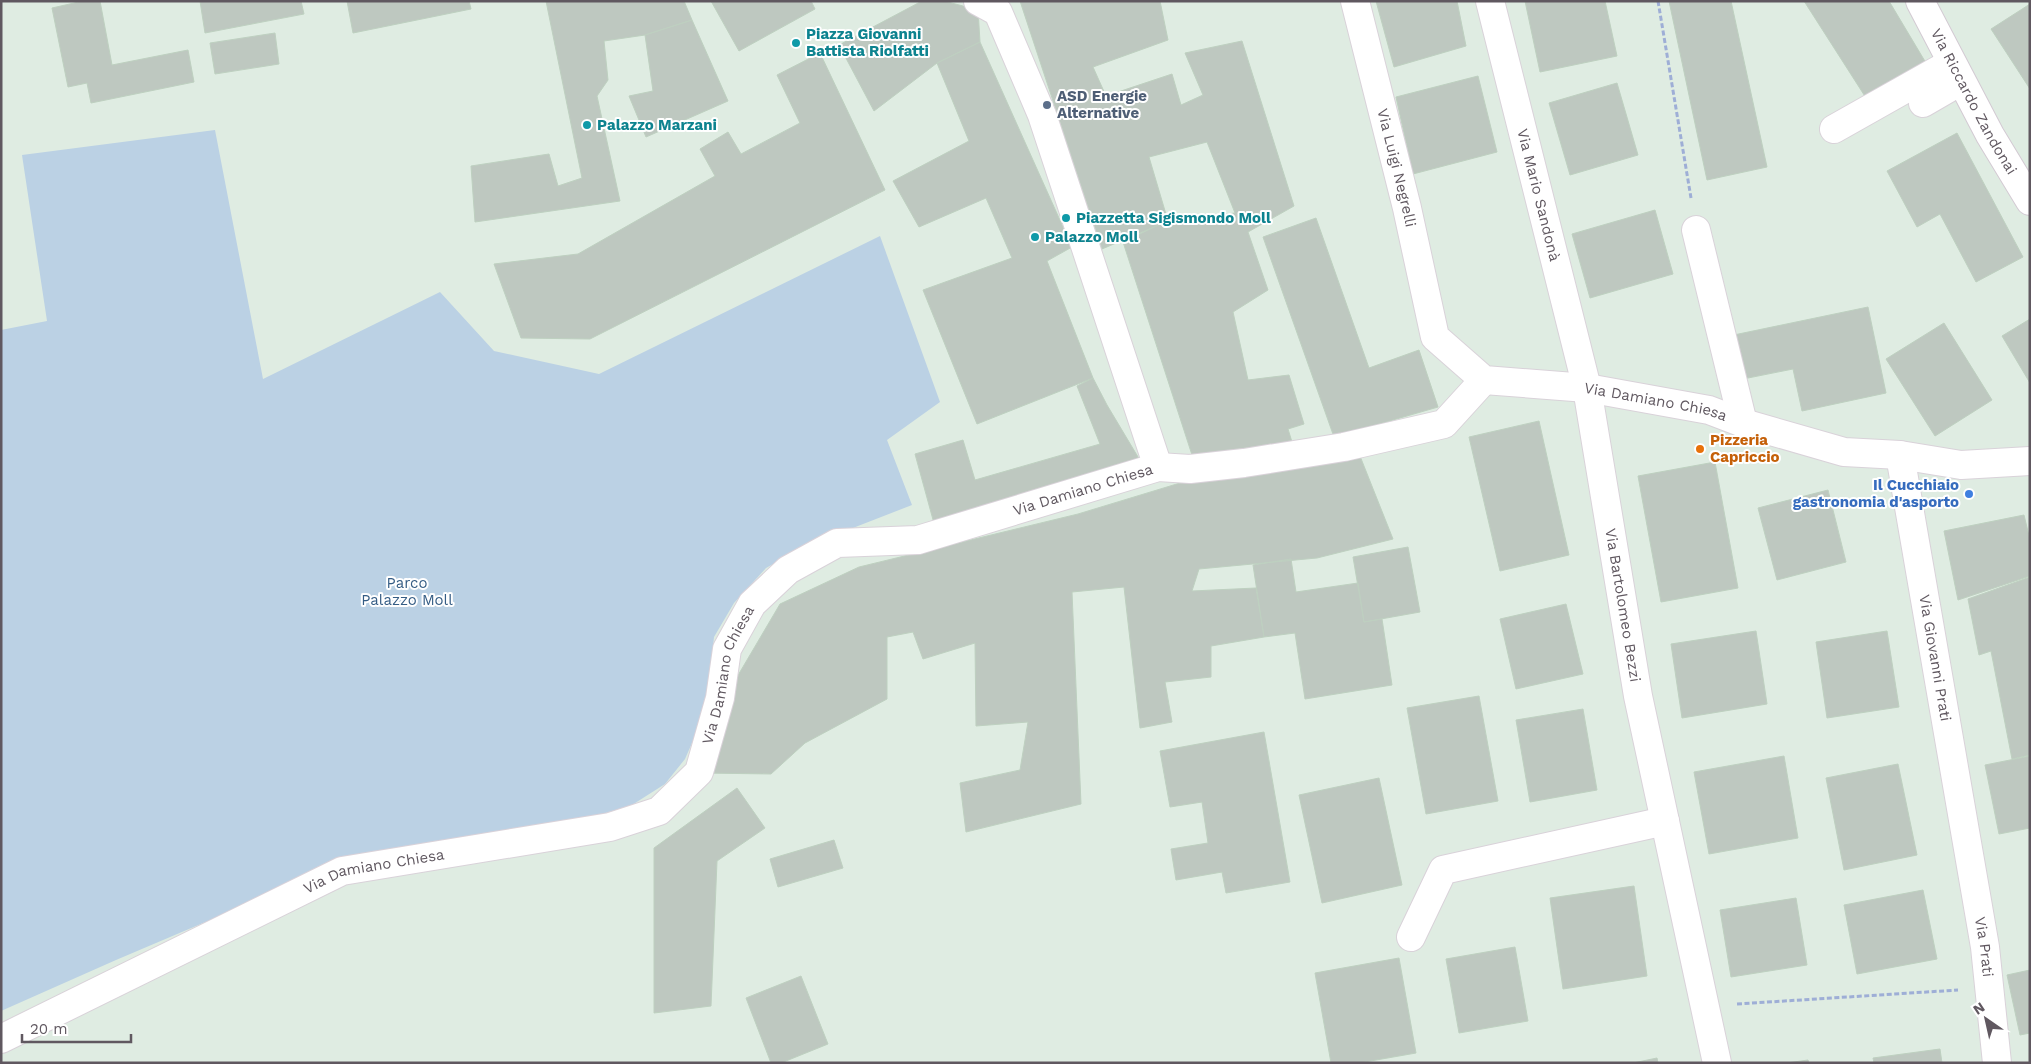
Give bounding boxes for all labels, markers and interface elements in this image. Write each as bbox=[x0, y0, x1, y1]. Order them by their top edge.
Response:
place label: Piazza Giovanni Battista Riolfatti bbox=[806, 25, 929, 60]
street label: Via Riccardo Zandonai bbox=[1927, 26, 2021, 178]
marker: Piazza Giovanni Battista Riolfatti bbox=[790, 37, 802, 49]
place label: ASD Energie Alternative bbox=[1057, 87, 1147, 122]
marker: ASD Energie Alternative bbox=[1041, 99, 1053, 111]
street label: Via Luigi Negrelli bbox=[1373, 107, 1420, 229]
place label: Palazzo Marzani bbox=[597, 116, 717, 134]
marker: Palazzo Marzani bbox=[581, 119, 593, 131]
street label: Via Mario Sandonà bbox=[1513, 127, 1564, 264]
place label: Piazzetta Sigismondo Moll bbox=[1076, 209, 1271, 227]
marker: Piazzetta Sigismondo Moll bbox=[1060, 212, 1072, 224]
place label: Palazzo Moll bbox=[1045, 228, 1139, 246]
marker: Palazzo Moll bbox=[1029, 231, 1041, 243]
street label: Via Damiano Chiesa bbox=[1583, 379, 1730, 425]
place label: Pizzeria Capriccio bbox=[1710, 431, 1779, 466]
marker: Pizzeria Capriccio bbox=[1694, 443, 1706, 455]
street label: Via Damiano Chiesa bbox=[1011, 460, 1156, 520]
place label: Il Cucchiaio gastronomia d'asporto bbox=[1793, 476, 1959, 511]
marker: Il Cucchiaio gastronomia d'asporto bbox=[1963, 488, 1975, 500]
street label: Via Bartolomeo Bezzi bbox=[1601, 527, 1645, 683]
park label: Parco Palazzo Moll bbox=[361, 574, 453, 609]
street label: Via Giovanni Prati bbox=[1915, 593, 1955, 723]
street label: Via Damiano Chiesa bbox=[698, 602, 758, 746]
street label: Via Damiano Chiesa bbox=[301, 845, 446, 898]
street label: Via Prati bbox=[1971, 915, 1997, 978]
north arrow bbox=[1961, 994, 2011, 1044]
text: N bbox=[1970, 999, 1988, 1018]
scale bar bbox=[22, 1012, 131, 1044]
text: 20 m bbox=[30, 1020, 68, 1038]

